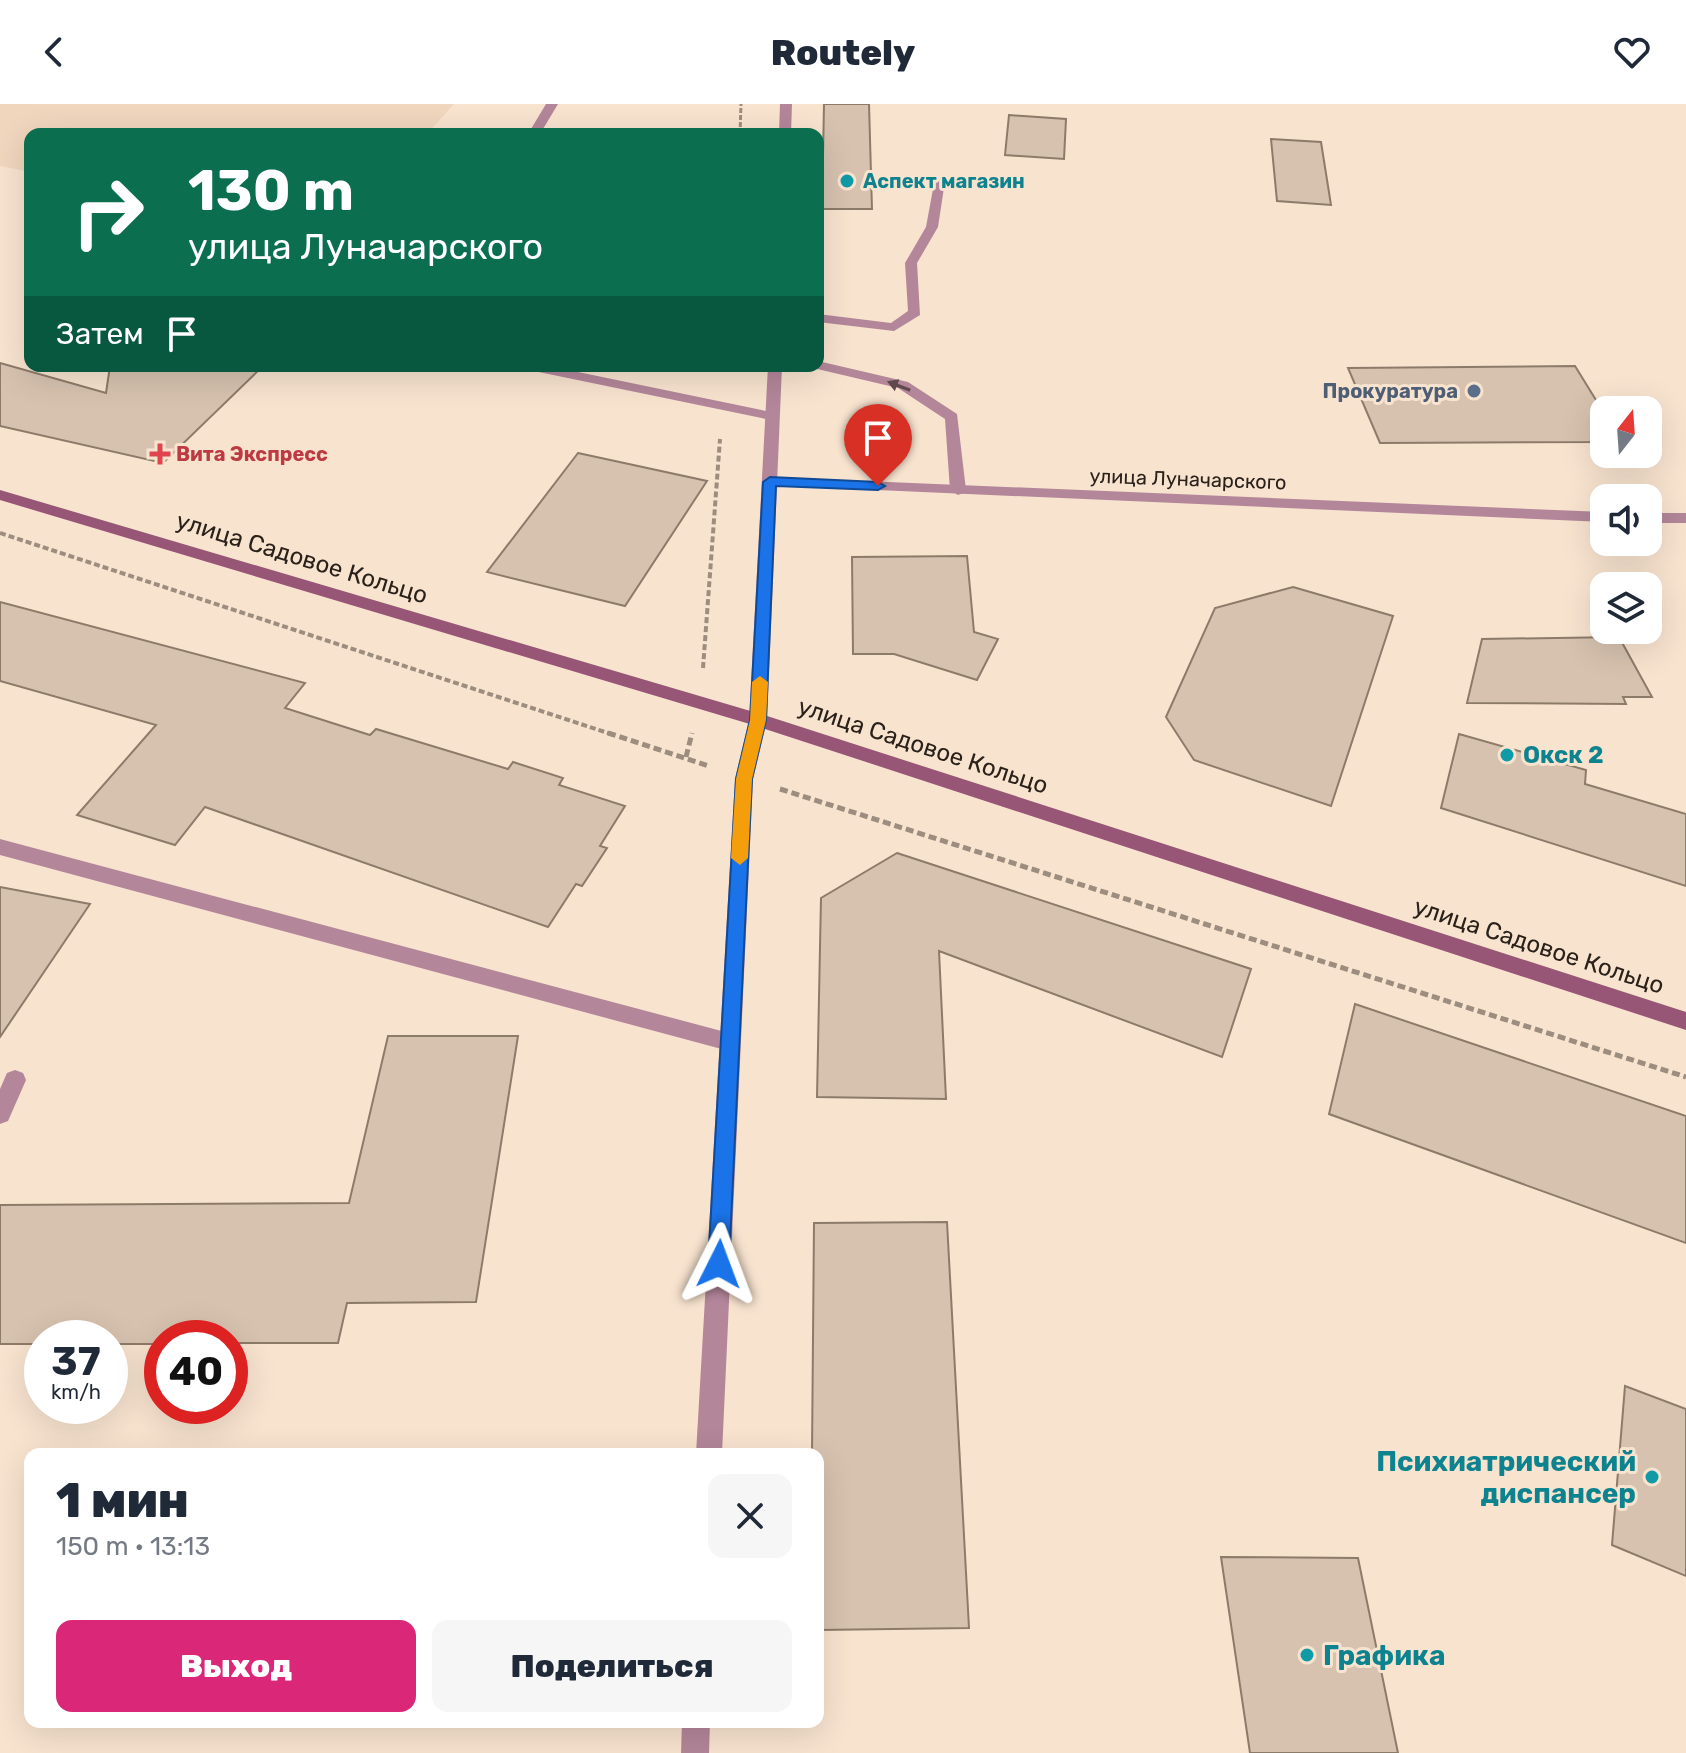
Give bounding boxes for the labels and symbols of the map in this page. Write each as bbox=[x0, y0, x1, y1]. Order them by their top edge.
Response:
place label: Аспект магазин bbox=[863, 169, 1025, 193]
marker: Аспект магазин bbox=[838, 172, 856, 190]
one-way arrow bbox=[887, 379, 911, 392]
place label: Прокуратура bbox=[1323, 379, 1458, 403]
marker: Прокуратура bbox=[1465, 382, 1483, 400]
north arrow bbox=[1590, 396, 1662, 468]
pin bbox=[844, 404, 912, 486]
place label: Вита Экспресс bbox=[176, 442, 328, 466]
marker: Вита Экспресс bbox=[151, 445, 169, 463]
street label: улица Луначарского bbox=[1089, 464, 1287, 494]
street label: улица Садовое Кольцо bbox=[173, 506, 431, 610]
street label: улица Садовое Кольцо bbox=[794, 692, 1052, 800]
place label: Окск 2 bbox=[1523, 741, 1604, 769]
marker: Окск 2 bbox=[1498, 746, 1516, 764]
street label: улица Садовое Кольцо bbox=[1410, 892, 1668, 1000]
position arrow bbox=[677, 1222, 761, 1306]
speed limit sign: 40 bbox=[144, 1320, 248, 1424]
place label: Психиатрический диспансер bbox=[1376, 1445, 1636, 1510]
marker: Психиатрический диспансер bbox=[1643, 1468, 1661, 1486]
place label: Графика bbox=[1323, 1639, 1446, 1672]
marker: Графика bbox=[1298, 1646, 1316, 1664]

